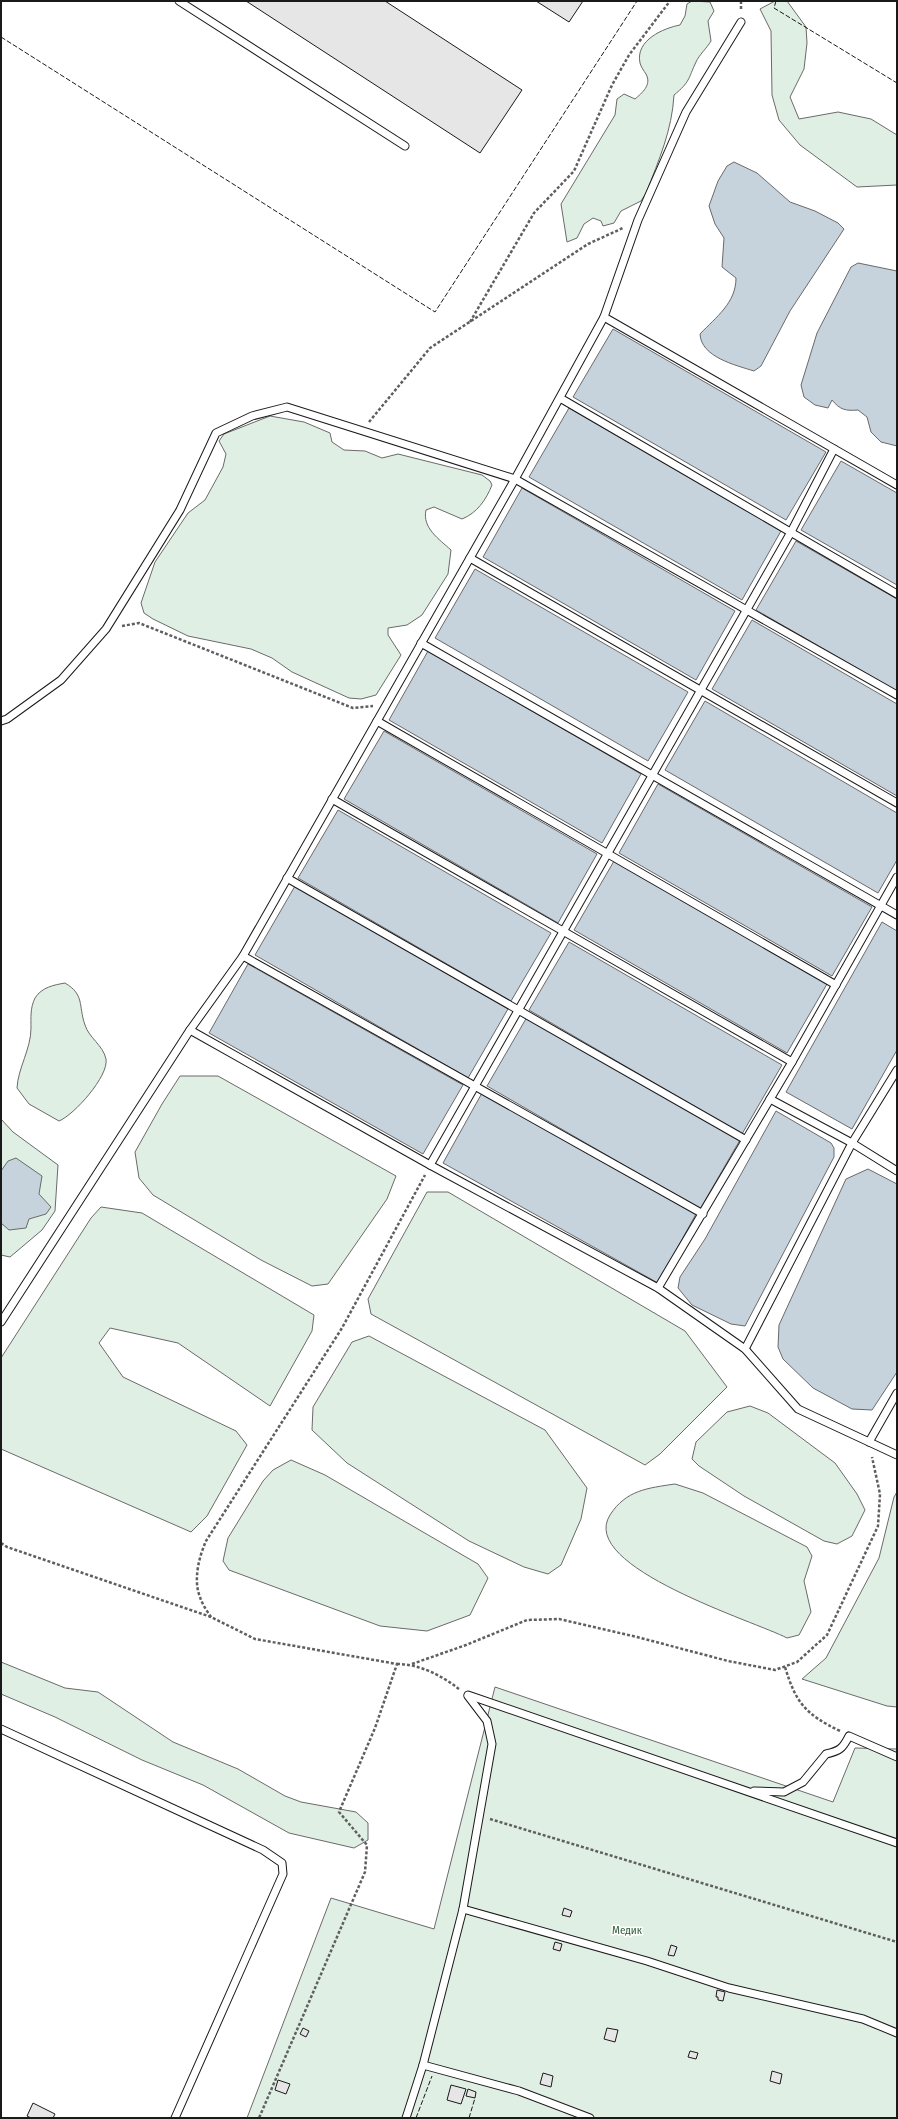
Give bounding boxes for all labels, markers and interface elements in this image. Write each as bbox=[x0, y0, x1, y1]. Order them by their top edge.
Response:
park label: Медик bbox=[612, 1924, 643, 1937]

